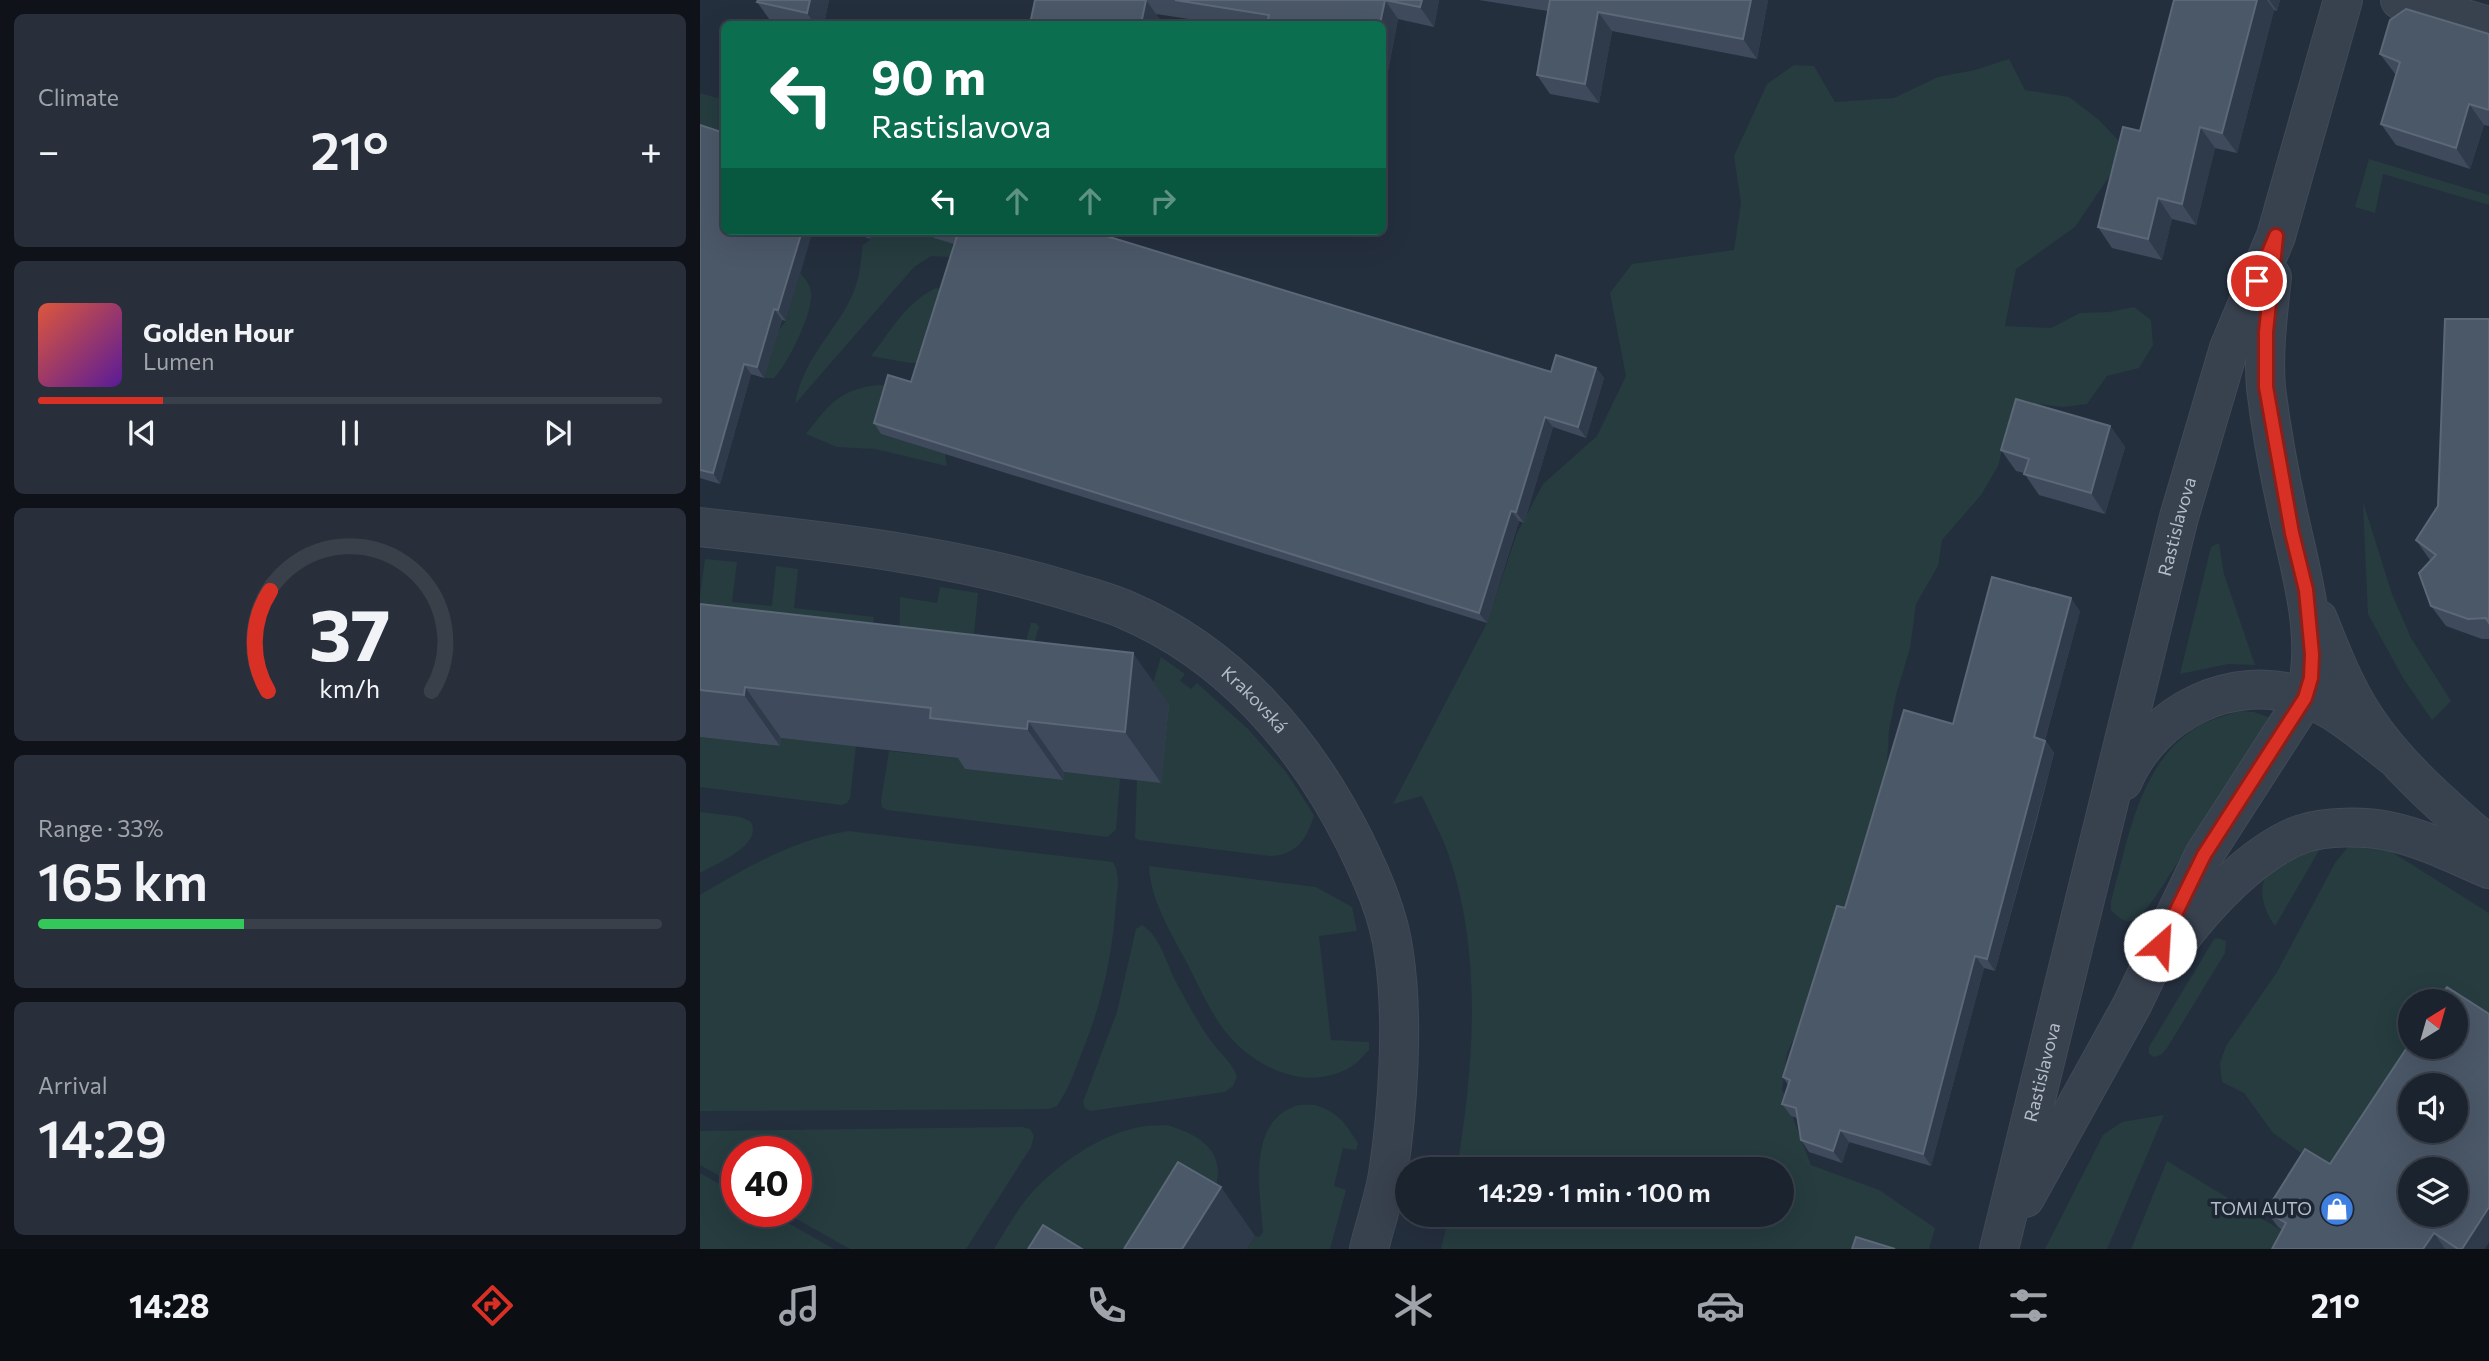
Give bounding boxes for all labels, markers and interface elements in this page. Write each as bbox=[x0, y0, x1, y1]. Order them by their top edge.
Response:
text: 90 m bbox=[871, 45, 986, 105]
icon: left bbox=[756, 49, 847, 140]
text: Climate bbox=[38, 83, 119, 111]
text: Rastislavova bbox=[871, 105, 1051, 145]
text: 21° bbox=[310, 117, 389, 181]
text: − bbox=[38, 126, 60, 173]
text: + bbox=[640, 126, 662, 173]
icon: left bbox=[925, 182, 963, 220]
icon: ahead bbox=[998, 182, 1036, 220]
icon: ahead bbox=[1071, 182, 1109, 220]
icon: right bbox=[1144, 182, 1182, 220]
pin bbox=[2227, 251, 2287, 311]
icon: arrive bbox=[2238, 262, 2276, 300]
text: Golden Hour bbox=[143, 316, 294, 347]
text: Lumen bbox=[143, 347, 214, 375]
icon: previous bbox=[123, 414, 161, 452]
icon: pause bbox=[331, 414, 369, 452]
icon: next bbox=[539, 414, 577, 452]
street label: Rastislavova bbox=[2153, 474, 2200, 578]
text: 37 bbox=[309, 587, 391, 676]
street label: Krakovská bbox=[1217, 661, 1293, 737]
text: km/h bbox=[320, 672, 380, 702]
text: Range · 33% bbox=[38, 814, 164, 842]
text: 165 km bbox=[38, 848, 208, 912]
position arrow bbox=[2123, 908, 2197, 982]
north arrow bbox=[2398, 989, 2468, 1059]
map controls bbox=[2398, 989, 2468, 1227]
street label: Rastislavova bbox=[2019, 1020, 2064, 1124]
text: Arrival bbox=[38, 1071, 108, 1099]
button: sound bbox=[2398, 1073, 2468, 1143]
text: 14:29 bbox=[38, 1105, 167, 1169]
speed limit sign: 40 bbox=[721, 1136, 812, 1227]
button: layers bbox=[2398, 1157, 2468, 1227]
text: 14:29 · 1 min · 100 m bbox=[1478, 1176, 1711, 1207]
shop icon: TOMI AUTO bbox=[2318, 1190, 2356, 1228]
place label: TOMI AUTO bbox=[2210, 1197, 2312, 1219]
icon: directions bbox=[468, 1281, 517, 1330]
icon: music bbox=[775, 1281, 824, 1330]
icon: phone bbox=[1082, 1281, 1131, 1330]
icon: climate bbox=[1389, 1281, 1438, 1330]
icon: car bbox=[1696, 1281, 1745, 1330]
icon: filters bbox=[2004, 1281, 2053, 1330]
text: 14:28 bbox=[129, 1285, 209, 1325]
text: 21° bbox=[2311, 1285, 2360, 1325]

